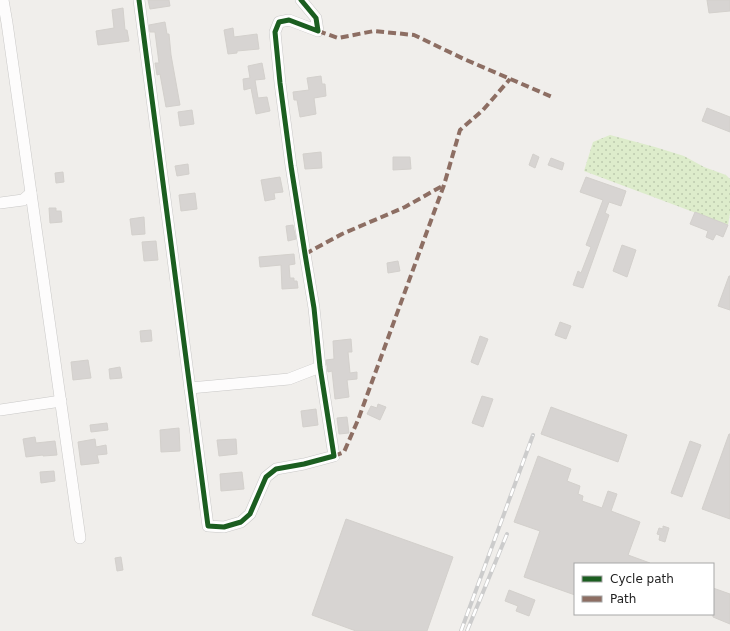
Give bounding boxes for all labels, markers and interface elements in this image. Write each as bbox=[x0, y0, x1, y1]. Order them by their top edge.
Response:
legend bbox=[574, 563, 714, 615]
text: Cycle path bbox=[610, 572, 674, 586]
text: Path bbox=[610, 592, 636, 606]

